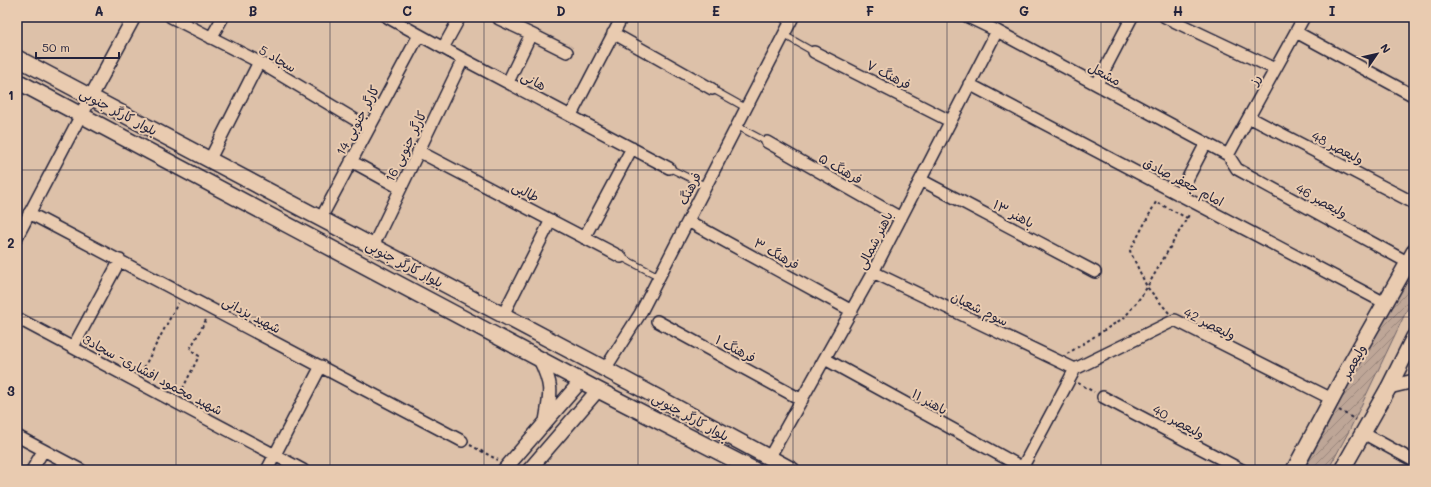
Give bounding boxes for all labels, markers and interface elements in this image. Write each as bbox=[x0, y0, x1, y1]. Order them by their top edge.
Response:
text: A bbox=[94, 2, 104, 19]
text: B bbox=[249, 2, 258, 19]
text: C bbox=[402, 2, 412, 19]
text: D bbox=[556, 2, 566, 19]
text: E bbox=[712, 2, 720, 19]
text: F bbox=[866, 2, 874, 19]
text: G bbox=[1019, 2, 1029, 19]
text: H bbox=[1173, 2, 1183, 19]
text: I bbox=[1329, 2, 1336, 19]
scale bar bbox=[36, 34, 119, 60]
north arrow bbox=[1357, 34, 1397, 74]
text: 50 m bbox=[42, 39, 70, 55]
text: N bbox=[1377, 40, 1394, 56]
street label: سجاد 5 bbox=[256, 41, 300, 76]
street label: فرهنگ ۷ bbox=[864, 56, 914, 92]
street label: مشعل bbox=[1086, 57, 1124, 89]
street label: هانی bbox=[518, 66, 549, 95]
street label: رز bbox=[1244, 71, 1265, 89]
street label: کارگر جنوبی 14 bbox=[331, 82, 385, 159]
street label: بلوار کارگر جنوبی bbox=[76, 83, 161, 140]
text: 1 bbox=[8, 86, 14, 103]
street label: کارگر جنوبی 16 bbox=[380, 107, 432, 185]
street label: ولیعصر 48 bbox=[1309, 127, 1367, 168]
street label: فرهنگ ۵ bbox=[816, 149, 866, 187]
street label: امام جعفر صادق bbox=[1139, 153, 1227, 212]
street label: فرهنگ bbox=[674, 169, 704, 207]
street label: طالبی bbox=[509, 177, 543, 207]
street label: ولیعصر 46 bbox=[1293, 179, 1351, 222]
street label: باهنر ۱۳ bbox=[990, 195, 1037, 232]
street label: باهنر شمالی bbox=[852, 208, 898, 273]
text: 2 bbox=[7, 234, 15, 251]
street label: فرهنگ ۳ bbox=[751, 234, 803, 272]
street label: بلوار کارگر جنوبی bbox=[362, 235, 447, 292]
street label: سوم شعبان bbox=[947, 287, 1011, 332]
street label: شهید یزدانی bbox=[219, 292, 284, 338]
street label: ولیعصر 42 bbox=[1181, 303, 1239, 344]
street label: شهید محمود افشاری- سجاد3 bbox=[80, 330, 226, 419]
street label: فرهنگ ۱ bbox=[713, 330, 759, 366]
street label: ولیعصر bbox=[1336, 341, 1370, 383]
text: 3 bbox=[7, 382, 15, 399]
street label: باهنر ۱۱ bbox=[909, 384, 951, 419]
street label: بلوار کارگر جنوبی bbox=[649, 388, 732, 446]
street label: ولیعصر 40 bbox=[1150, 400, 1208, 443]

